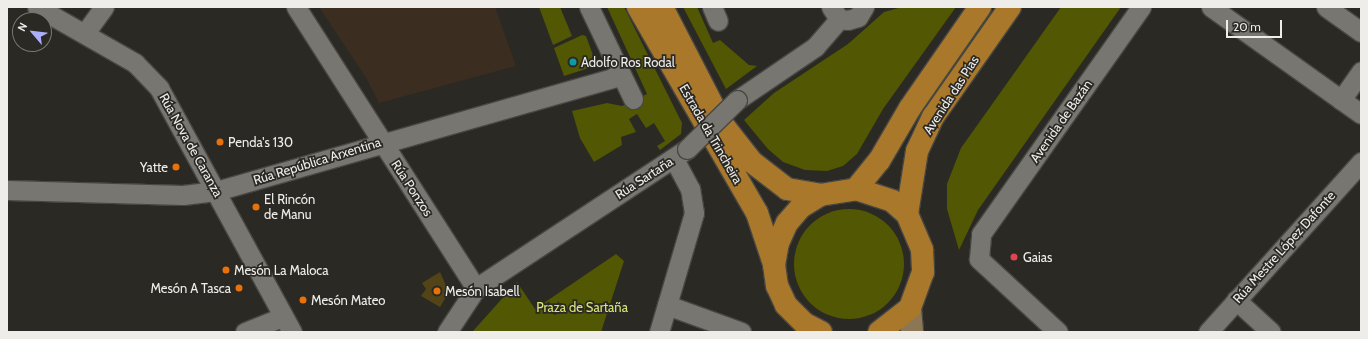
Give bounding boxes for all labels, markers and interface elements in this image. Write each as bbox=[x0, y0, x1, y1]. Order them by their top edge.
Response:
north arrow bbox=[12, 12, 52, 52]
scale bar bbox=[1228, 12, 1284, 38]
text: 20 m bbox=[1233, 19, 1261, 34]
text: N bbox=[14, 20, 30, 34]
street label: Avenida das Pías bbox=[920, 53, 982, 137]
place label: Adolfo Ros Rodal bbox=[581, 54, 675, 70]
marker: Adolfo Ros Rodal bbox=[568, 57, 578, 67]
street label: Avenida de Bazán bbox=[1027, 77, 1095, 165]
street label: Estrada da Trincheira bbox=[676, 81, 746, 187]
street label: Rúa Nova de Caranza bbox=[156, 90, 226, 200]
place label: Penda's 130 bbox=[228, 134, 293, 150]
street label: Rúa República Arxentina bbox=[251, 134, 383, 188]
marker: Penda's 130 bbox=[215, 137, 225, 147]
street label: Rúa Sartaña bbox=[612, 154, 676, 202]
street label: Rúa Ponzos bbox=[388, 157, 436, 219]
place label: Yatte bbox=[140, 159, 168, 175]
marker: Yatte bbox=[171, 162, 181, 172]
street label: Rúa Mestre López Dafonte bbox=[1230, 188, 1338, 306]
place label: El Rincón de Manu bbox=[264, 192, 315, 223]
marker: El Rincón de Manu bbox=[251, 202, 261, 212]
place label: Gaias bbox=[1023, 249, 1052, 265]
marker: Gaias bbox=[1008, 251, 1020, 263]
place label: Mesón La Maloca bbox=[234, 262, 328, 278]
marker: Mesón La Maloca bbox=[221, 265, 231, 275]
place label: Mesón A Tasca bbox=[150, 280, 231, 296]
marker: Mesón A Tasca bbox=[234, 283, 244, 293]
place label: Mesón Isabell bbox=[445, 283, 520, 299]
marker: Mesón Isabell bbox=[432, 286, 442, 296]
place label: Mesón Mateo bbox=[311, 292, 386, 308]
marker: Mesón Mateo bbox=[298, 295, 308, 305]
park label: Praza de Sartaña bbox=[536, 299, 628, 315]

